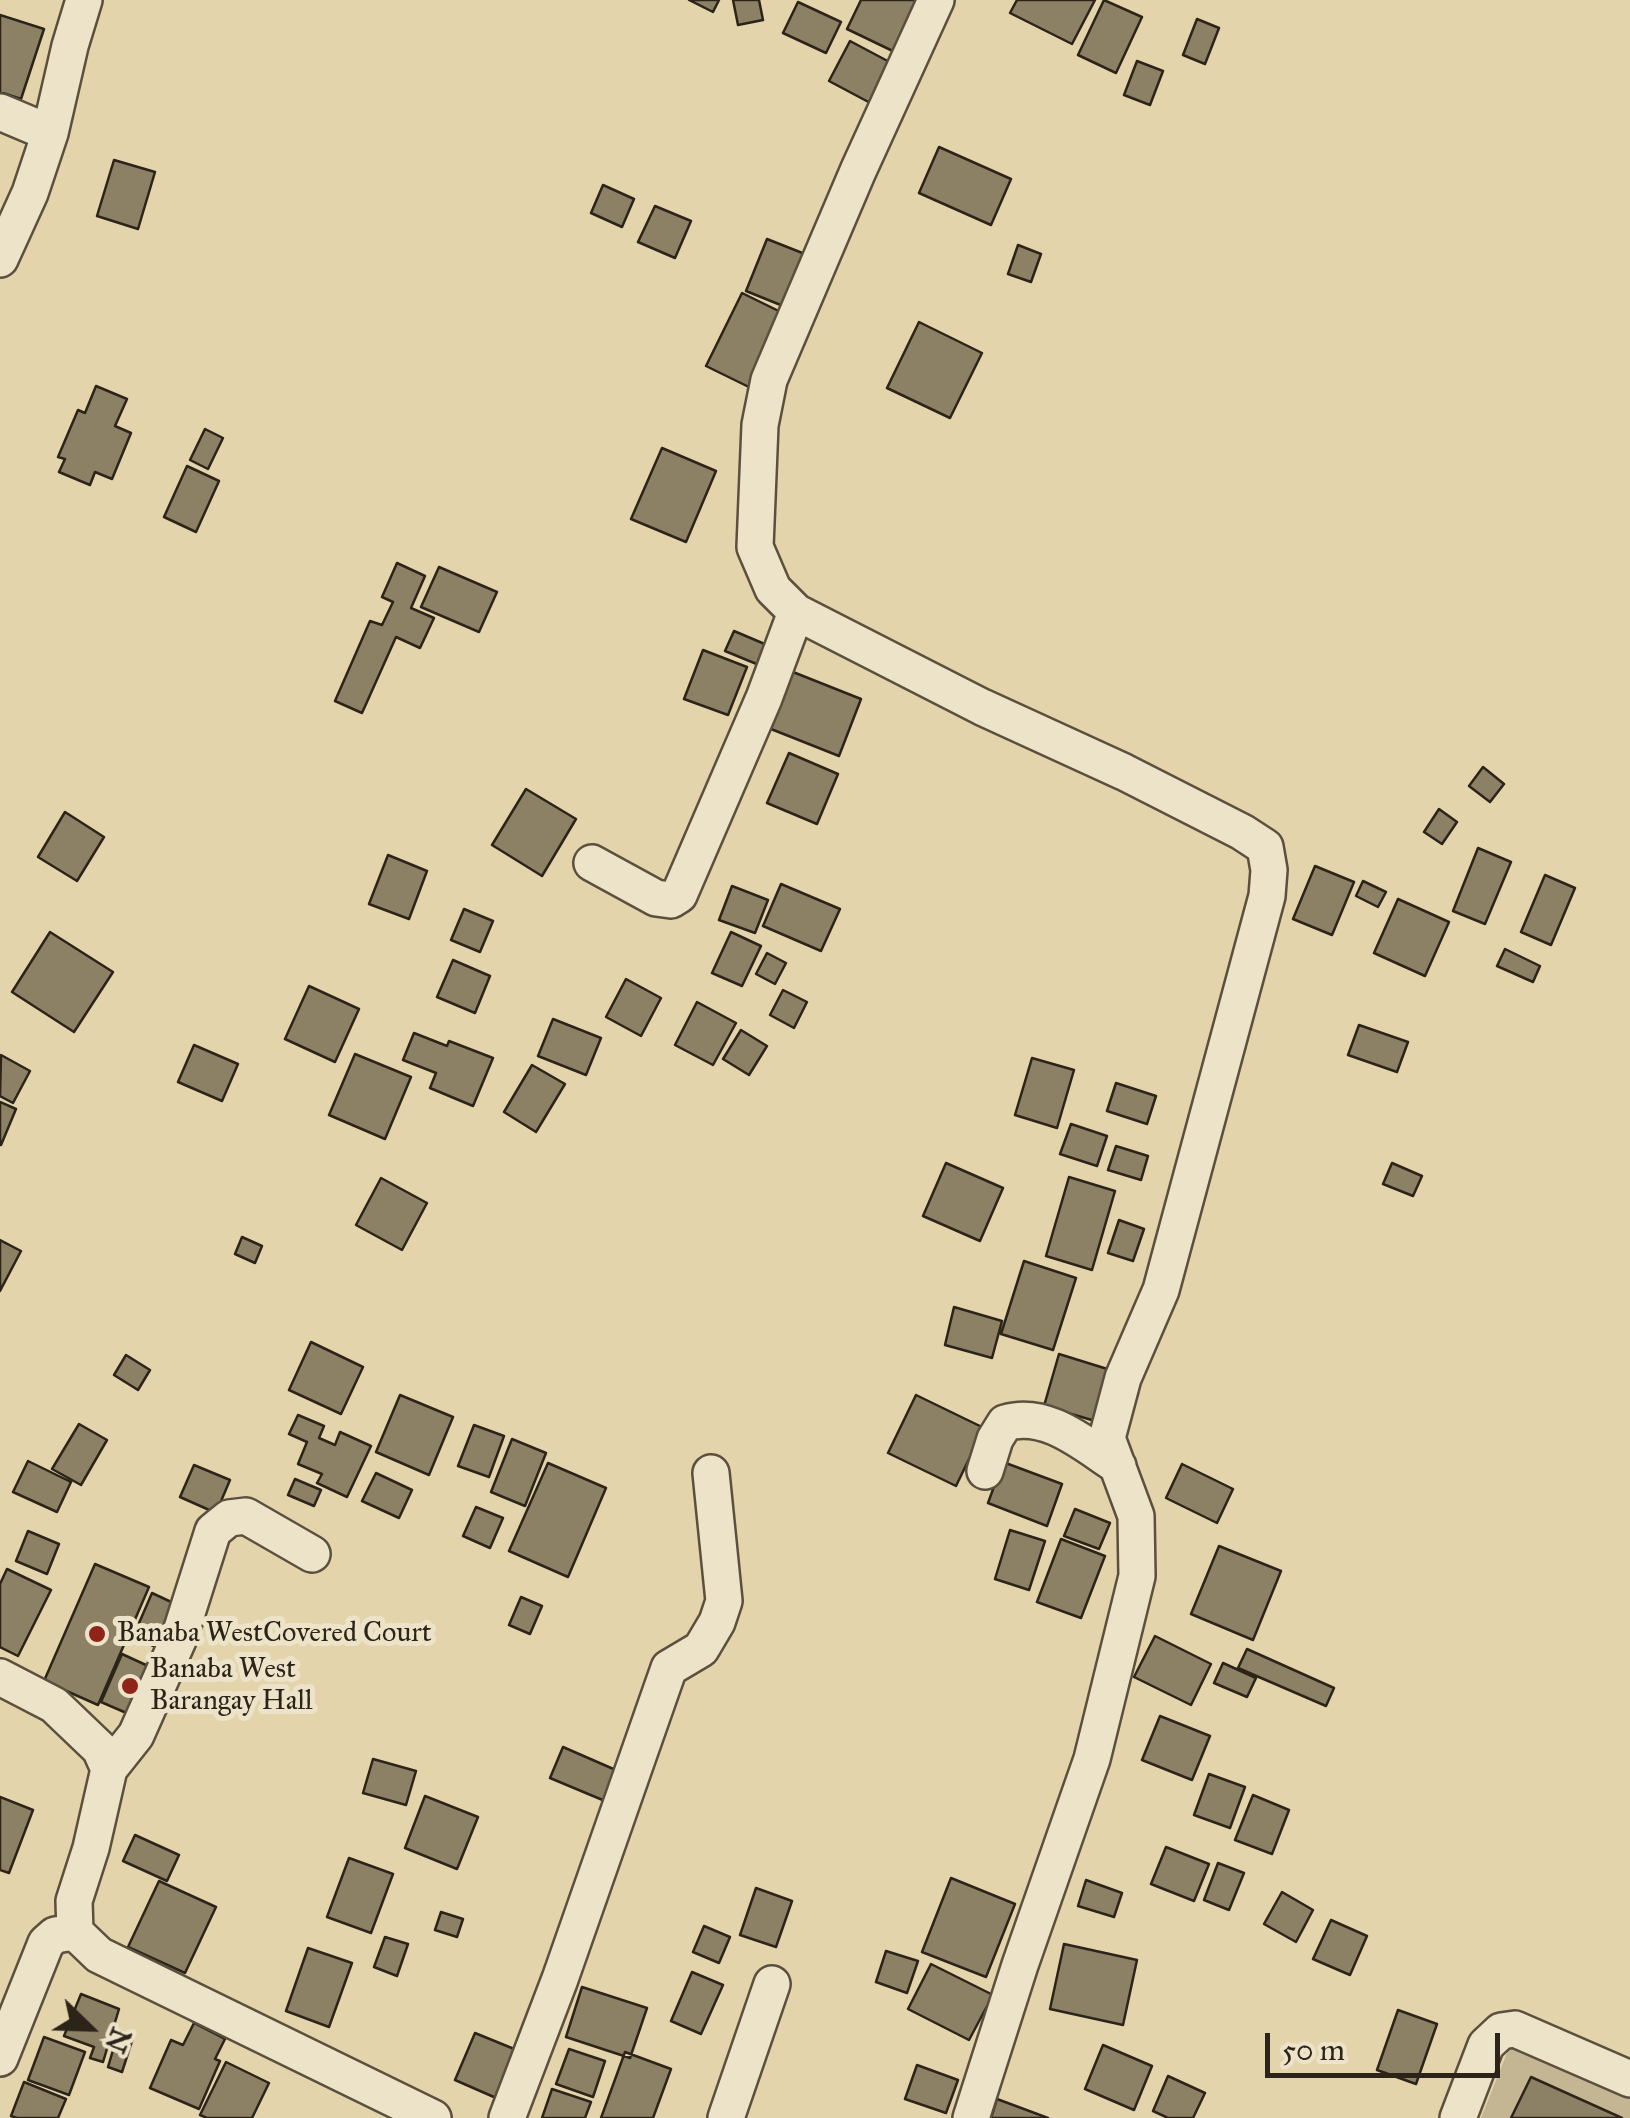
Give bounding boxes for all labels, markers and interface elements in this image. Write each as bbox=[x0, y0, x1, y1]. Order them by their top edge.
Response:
place label: Banaba WestCovered Court bbox=[117, 1617, 432, 1651]
marker: Banaba WestCovered Court bbox=[86, 1623, 108, 1645]
place label: Banaba West Barangay Hall bbox=[150, 1653, 313, 1719]
marker: Banaba West Barangay Hall bbox=[119, 1675, 141, 1697]
north arrow bbox=[40, 1978, 140, 2078]
scale bar bbox=[1270, 2013, 1505, 2075]
text: N bbox=[97, 2022, 139, 2058]
text: 50 m bbox=[1282, 2032, 1345, 2068]

